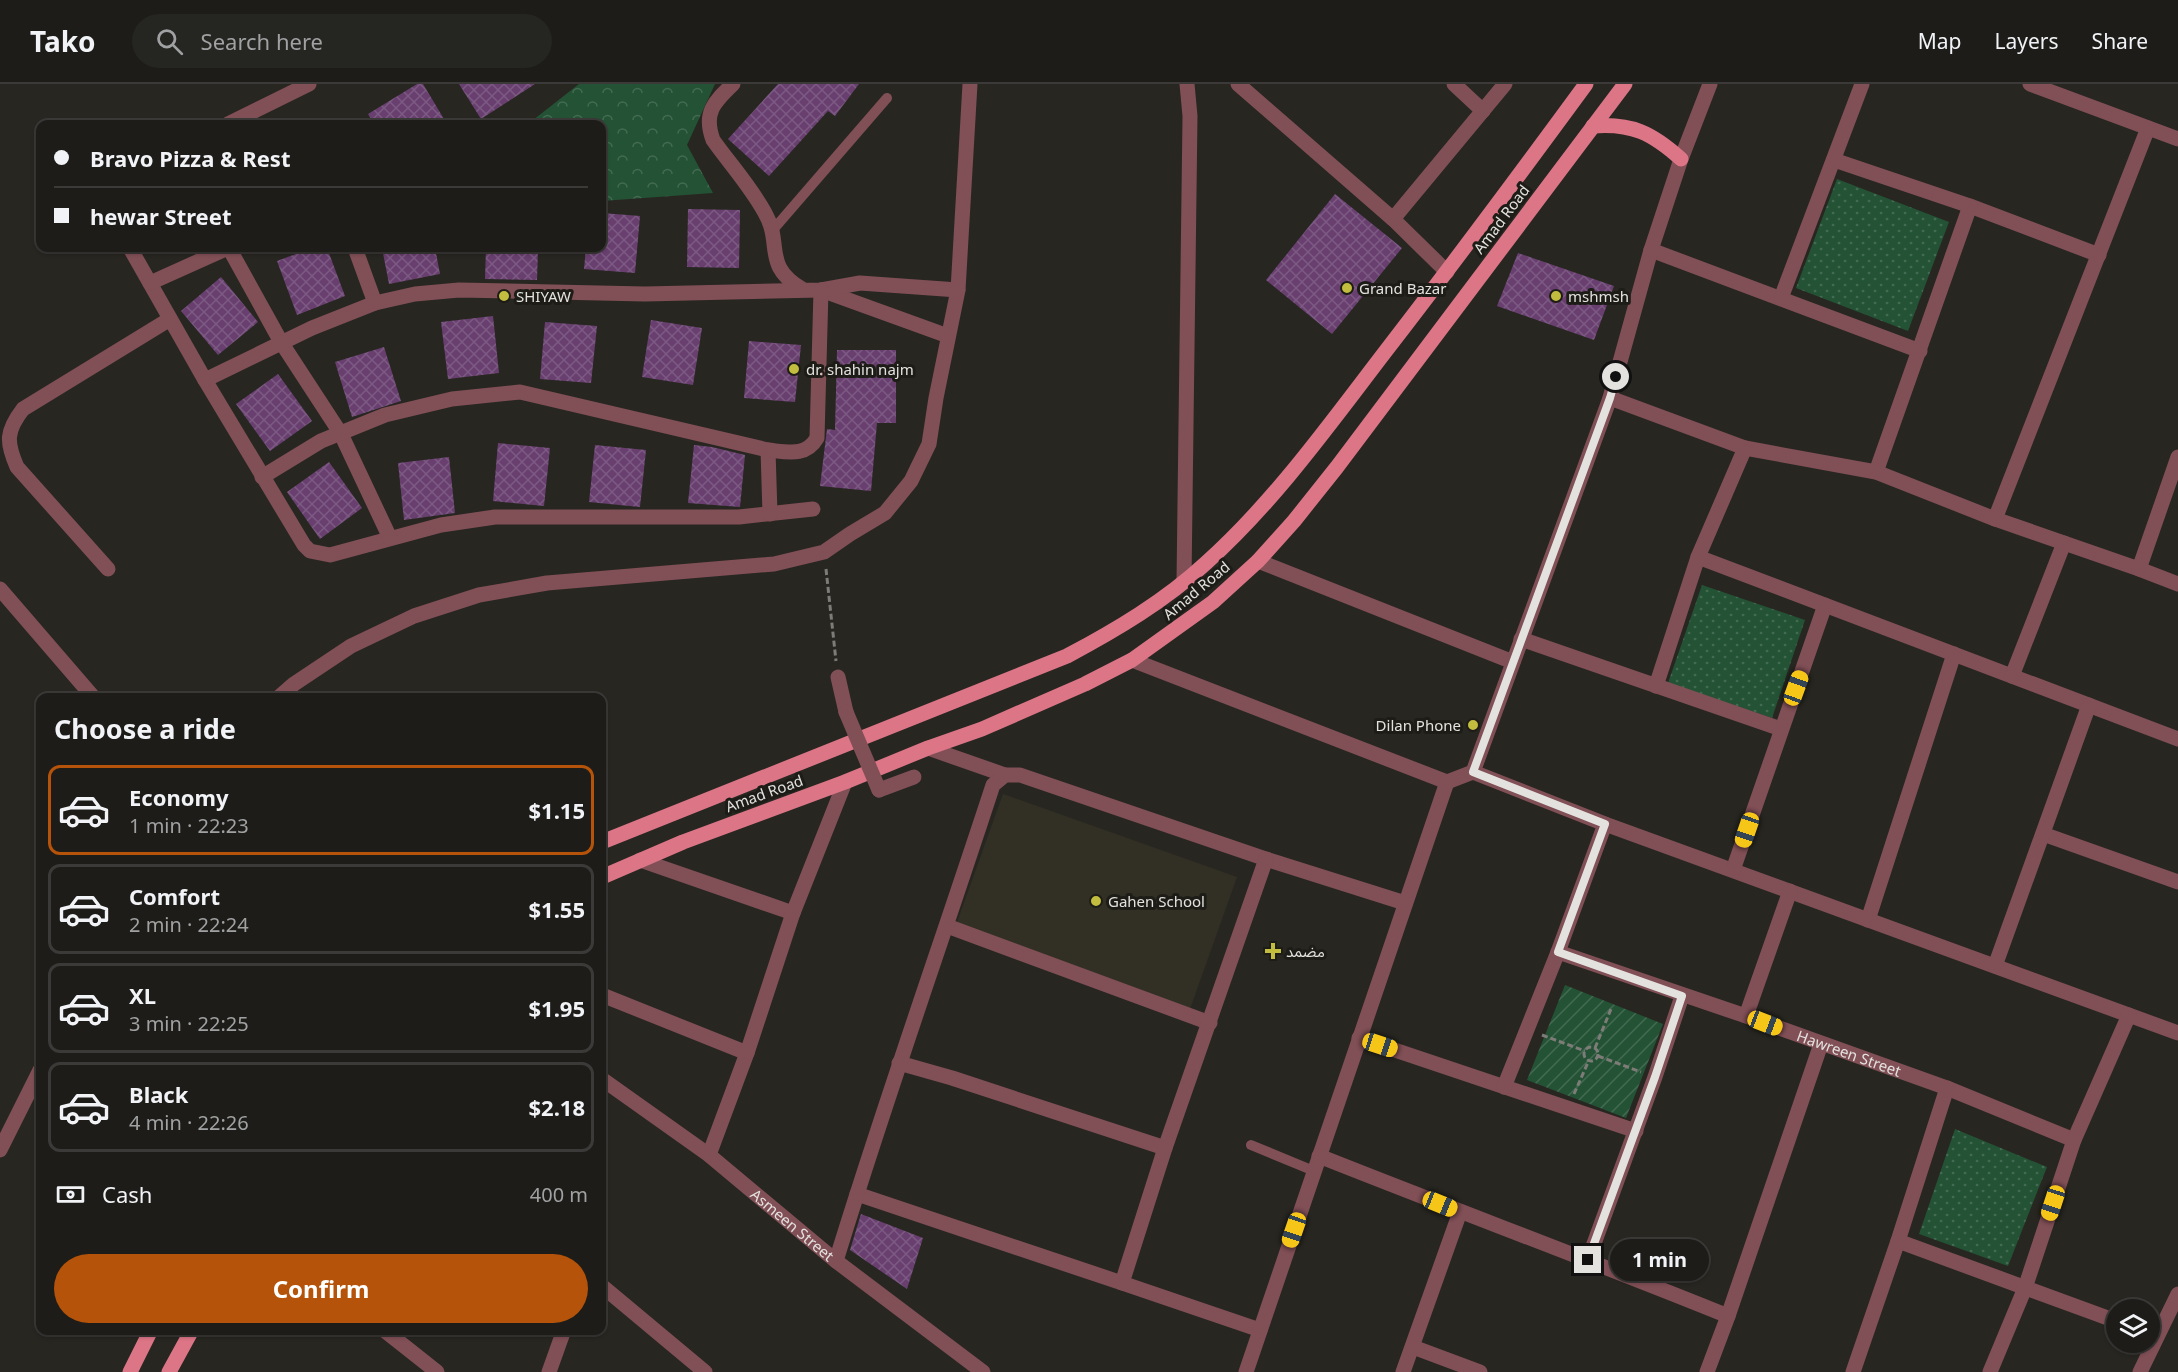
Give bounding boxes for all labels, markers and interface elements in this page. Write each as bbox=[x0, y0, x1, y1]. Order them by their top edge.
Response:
search box bbox=[132, 14, 552, 68]
text: Tako bbox=[30, 22, 96, 60]
icon: search bbox=[153, 25, 186, 58]
text: Search here bbox=[201, 26, 323, 56]
text: Map bbox=[1918, 27, 1962, 55]
text: Layers bbox=[1995, 27, 2059, 55]
text: Share bbox=[2092, 27, 2148, 55]
text: Bravo Pizza & Rest bbox=[90, 143, 290, 173]
street label: Amad Road bbox=[1469, 181, 1533, 257]
text: hewar Street bbox=[90, 201, 231, 231]
place label: Grand Bazar bbox=[1359, 278, 1446, 298]
marker: Grand Bazar bbox=[1340, 281, 1354, 295]
place label: SHIYAW bbox=[516, 286, 571, 306]
place label: mshmsh bbox=[1568, 286, 1629, 306]
marker: SHIYAW bbox=[497, 289, 511, 303]
marker: mshmsh bbox=[1549, 289, 1563, 303]
place label: dr. shahin najm bbox=[806, 359, 914, 379]
marker: dr. shahin najm bbox=[787, 362, 801, 376]
route start bbox=[1602, 363, 1629, 390]
street label: Amad Road bbox=[1158, 556, 1234, 624]
car bbox=[1781, 668, 1811, 708]
text: Choose a ride bbox=[54, 710, 236, 747]
place label: Dilan Phone bbox=[1376, 715, 1461, 735]
marker: Dilan Phone bbox=[1466, 718, 1480, 732]
street label: Amad Road bbox=[722, 770, 806, 816]
text: Economy bbox=[129, 782, 228, 812]
icon: car bbox=[57, 783, 111, 837]
text: $1.15 bbox=[528, 795, 585, 825]
car bbox=[1733, 810, 1761, 850]
text: 1 min · 22:23 bbox=[129, 812, 249, 839]
text: Comfort bbox=[129, 881, 220, 911]
icon: car bbox=[57, 882, 111, 936]
place label: Gahen School bbox=[1108, 891, 1205, 911]
text: $1.55 bbox=[528, 894, 585, 924]
marker: Gahen School bbox=[1089, 894, 1103, 908]
text: 2 min · 22:24 bbox=[129, 911, 249, 938]
place label: مضمد bbox=[1286, 941, 1325, 961]
marker: مضمد bbox=[1264, 942, 1282, 960]
text: XL bbox=[129, 980, 156, 1010]
icon: car bbox=[57, 981, 111, 1035]
text: $1.95 bbox=[528, 993, 585, 1023]
car bbox=[1745, 1008, 1785, 1038]
text: 3 min · 22:25 bbox=[129, 1010, 249, 1037]
street label: Hawreen Street bbox=[1794, 1025, 1904, 1081]
car bbox=[1360, 1031, 1400, 1059]
text: Black bbox=[129, 1079, 188, 1109]
icon: car bbox=[57, 1080, 111, 1134]
text: $2.18 bbox=[528, 1092, 585, 1122]
text: 4 min · 22:26 bbox=[129, 1109, 249, 1136]
icon: cash bbox=[54, 1178, 87, 1211]
text: Cash bbox=[102, 1179, 152, 1209]
text: 400 m bbox=[530, 1181, 588, 1208]
car bbox=[2039, 1183, 2067, 1223]
street label: Asmeen Street bbox=[747, 1184, 839, 1266]
car bbox=[1420, 1189, 1460, 1219]
car bbox=[1280, 1210, 1308, 1250]
callout: 1 min bbox=[1609, 1239, 1708, 1281]
route end bbox=[1574, 1246, 1601, 1273]
text: 1 min bbox=[1632, 1246, 1687, 1273]
button: Confirm bbox=[54, 1254, 588, 1323]
map controls bbox=[2106, 1299, 2160, 1353]
button: layers bbox=[2106, 1299, 2160, 1353]

